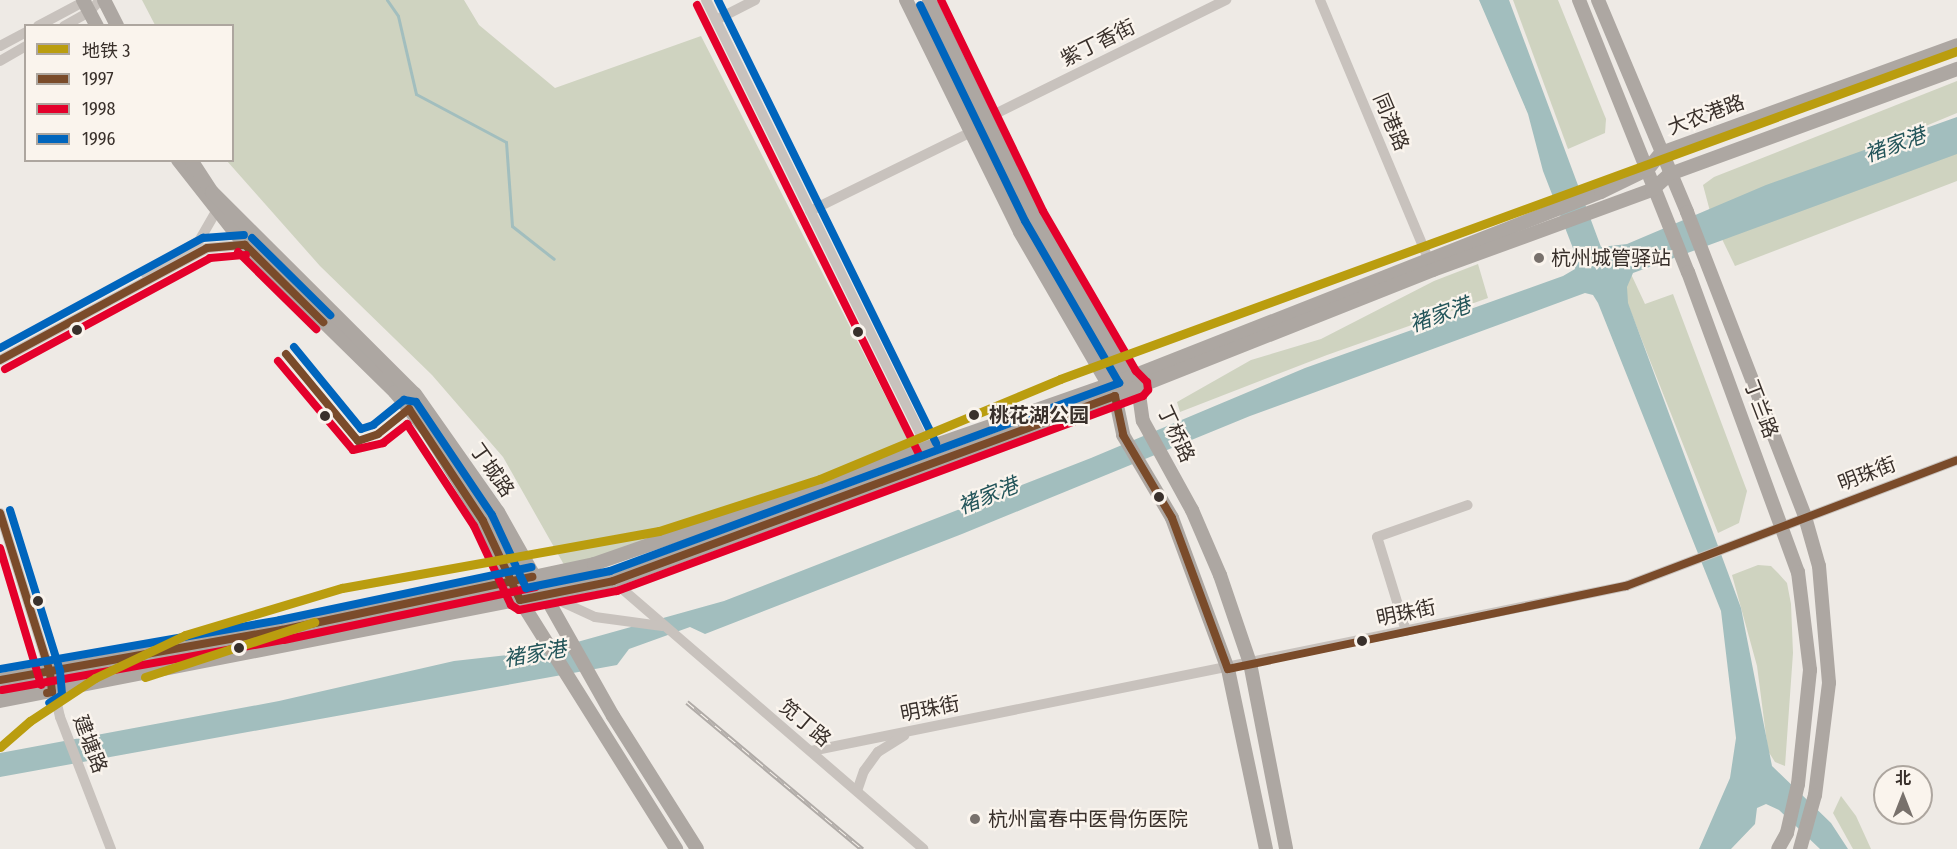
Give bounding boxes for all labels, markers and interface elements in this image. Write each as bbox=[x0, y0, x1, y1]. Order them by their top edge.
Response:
street label: 紫丁香街 bbox=[1057, 15, 1139, 71]
legend bbox=[24, 24, 234, 162]
text: 地铁 3 bbox=[82, 40, 130, 62]
text: 1997 bbox=[82, 68, 114, 90]
street label: 同港路 bbox=[1368, 90, 1414, 154]
street label: 大农港路 bbox=[1664, 90, 1748, 140]
text: 1998 bbox=[82, 98, 116, 120]
water label: 褚家港 bbox=[1861, 122, 1929, 168]
text: 1996 bbox=[82, 128, 115, 150]
place label: 杭州城管驿站 bbox=[1551, 246, 1671, 270]
marker: 杭州城管驿站 bbox=[1532, 251, 1546, 265]
water label: 褚家港 bbox=[1406, 292, 1474, 338]
unlabelled marker bbox=[71, 324, 83, 336]
unlabelled marker bbox=[852, 326, 864, 338]
street label: 丁兰路 bbox=[1739, 377, 1783, 441]
street label: 丁桥路 bbox=[1152, 402, 1200, 466]
place label: 桃花湖公园 bbox=[989, 403, 1089, 427]
marker: 桃花湖公园 bbox=[964, 405, 984, 425]
unlabelled marker bbox=[319, 410, 331, 422]
street label: 丁城路 bbox=[465, 439, 519, 501]
street label: 明珠街 bbox=[1835, 452, 1899, 496]
water label: 褚家港 bbox=[954, 473, 1022, 519]
unlabelled marker bbox=[1153, 491, 1165, 503]
unlabelled marker bbox=[32, 595, 44, 607]
street label: 明珠街 bbox=[1374, 595, 1438, 631]
unlabelled marker bbox=[1356, 635, 1368, 647]
water label: 褚家港 bbox=[502, 636, 568, 672]
unlabelled marker bbox=[233, 642, 245, 654]
street label: 明珠街 bbox=[898, 691, 962, 727]
street label: 笕丁路 bbox=[774, 695, 836, 751]
street label: 建塘路 bbox=[68, 712, 112, 776]
north arrow bbox=[1873, 765, 1933, 825]
text: 北 bbox=[1895, 769, 1911, 788]
place label: 杭州富春中医骨伤医院 bbox=[988, 807, 1188, 831]
marker: 杭州富春中医骨伤医院 bbox=[966, 810, 984, 828]

